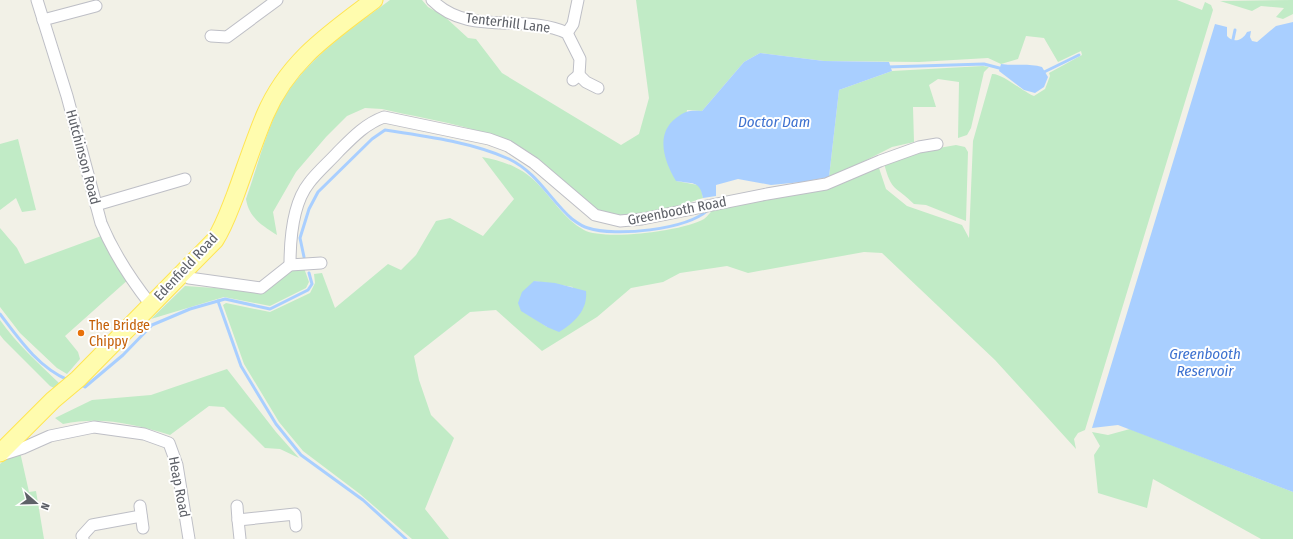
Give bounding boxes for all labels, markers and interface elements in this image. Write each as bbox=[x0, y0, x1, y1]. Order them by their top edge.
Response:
street label: Tenterhill Lane bbox=[465, 9, 551, 37]
street label: Hutchinson Road bbox=[62, 108, 104, 206]
water label: Doctor Dam bbox=[738, 113, 810, 131]
street label: Greenbooth Road bbox=[626, 193, 728, 229]
street label: Edenfield Road bbox=[151, 230, 221, 304]
place label: The Bridge Chippy bbox=[89, 317, 150, 350]
marker: The Bridge Chippy bbox=[76, 328, 86, 338]
water label: Greenbooth Reservoir bbox=[1169, 345, 1241, 380]
street label: Heap Road bbox=[165, 455, 193, 519]
north arrow bbox=[16, 483, 56, 523]
text: N bbox=[38, 501, 52, 512]

